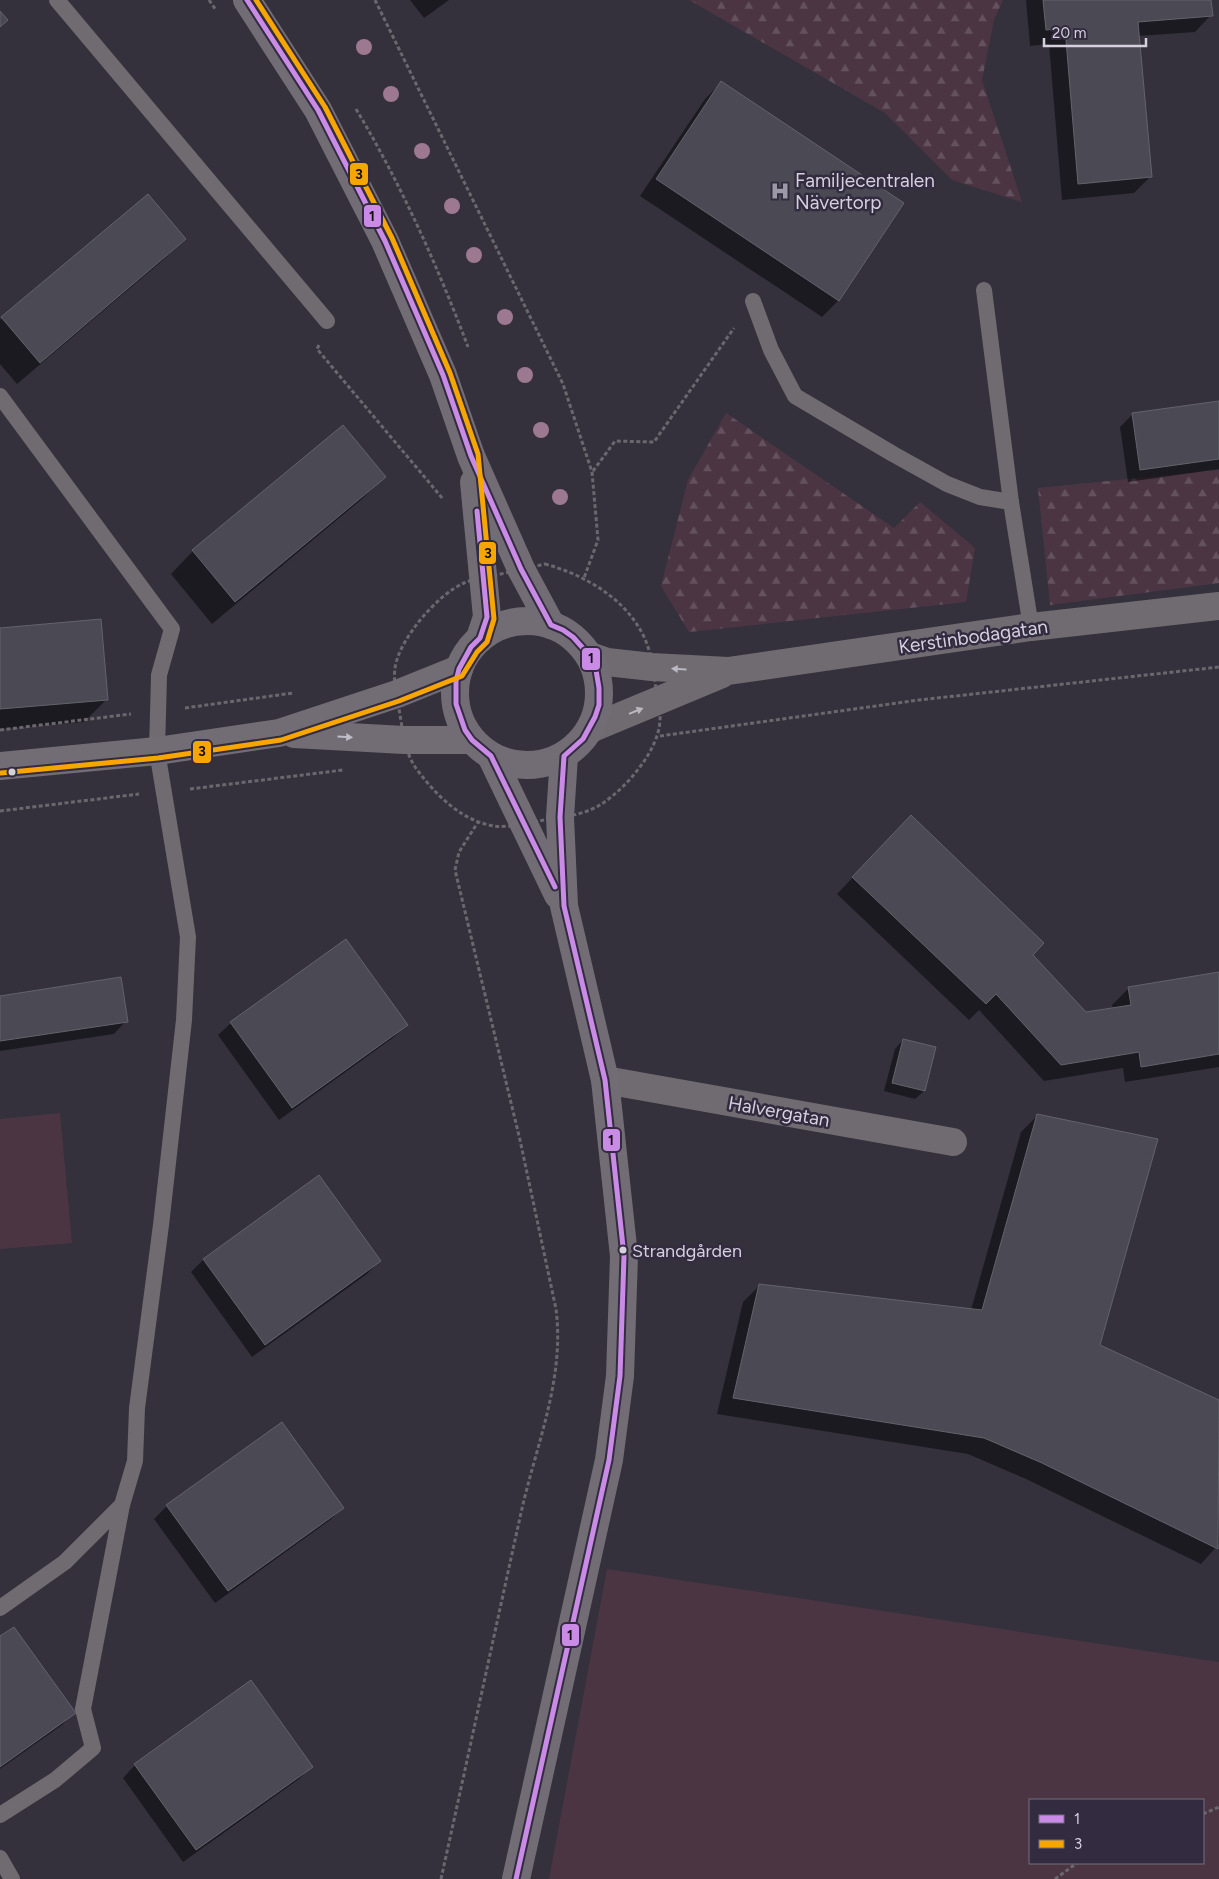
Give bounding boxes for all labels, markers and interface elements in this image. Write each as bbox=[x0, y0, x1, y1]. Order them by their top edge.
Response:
scale bar bbox=[1044, 15, 1146, 47]
text: 20 m bbox=[1052, 24, 1086, 42]
line badge: 3 bbox=[349, 162, 369, 186]
text: 3 bbox=[355, 166, 363, 183]
place label: Familjecentralen Nävertorp bbox=[795, 169, 935, 214]
hospital icon: Familjecentralen Nävertorp bbox=[769, 180, 791, 202]
line badge: 1 bbox=[363, 204, 382, 228]
text: 1 bbox=[369, 208, 375, 225]
line badge: 3 bbox=[478, 541, 497, 565]
text: 3 bbox=[484, 545, 492, 562]
street label: Kerstinbodagatan bbox=[897, 615, 1049, 658]
line badge: 1 bbox=[581, 647, 601, 671]
text: 1 bbox=[588, 650, 594, 667]
one-way arrow bbox=[671, 664, 687, 672]
one-way arrow bbox=[629, 706, 643, 714]
one-way arrow bbox=[337, 733, 353, 741]
line badge: 3 bbox=[192, 740, 212, 764]
text: 3 bbox=[198, 743, 206, 760]
unlabelled marker bbox=[7, 767, 17, 777]
street label: Halvergatan bbox=[726, 1091, 832, 1132]
line badge: 1 bbox=[602, 1128, 621, 1152]
text: 1 bbox=[608, 1132, 614, 1149]
place label: Strandgården bbox=[632, 1240, 742, 1262]
marker: Strandgården bbox=[618, 1245, 628, 1255]
line badge: 1 bbox=[561, 1623, 580, 1647]
text: 1 bbox=[567, 1627, 573, 1644]
legend bbox=[1029, 1799, 1204, 1864]
text: 1 bbox=[1074, 1810, 1080, 1828]
text: 3 bbox=[1074, 1835, 1082, 1853]

